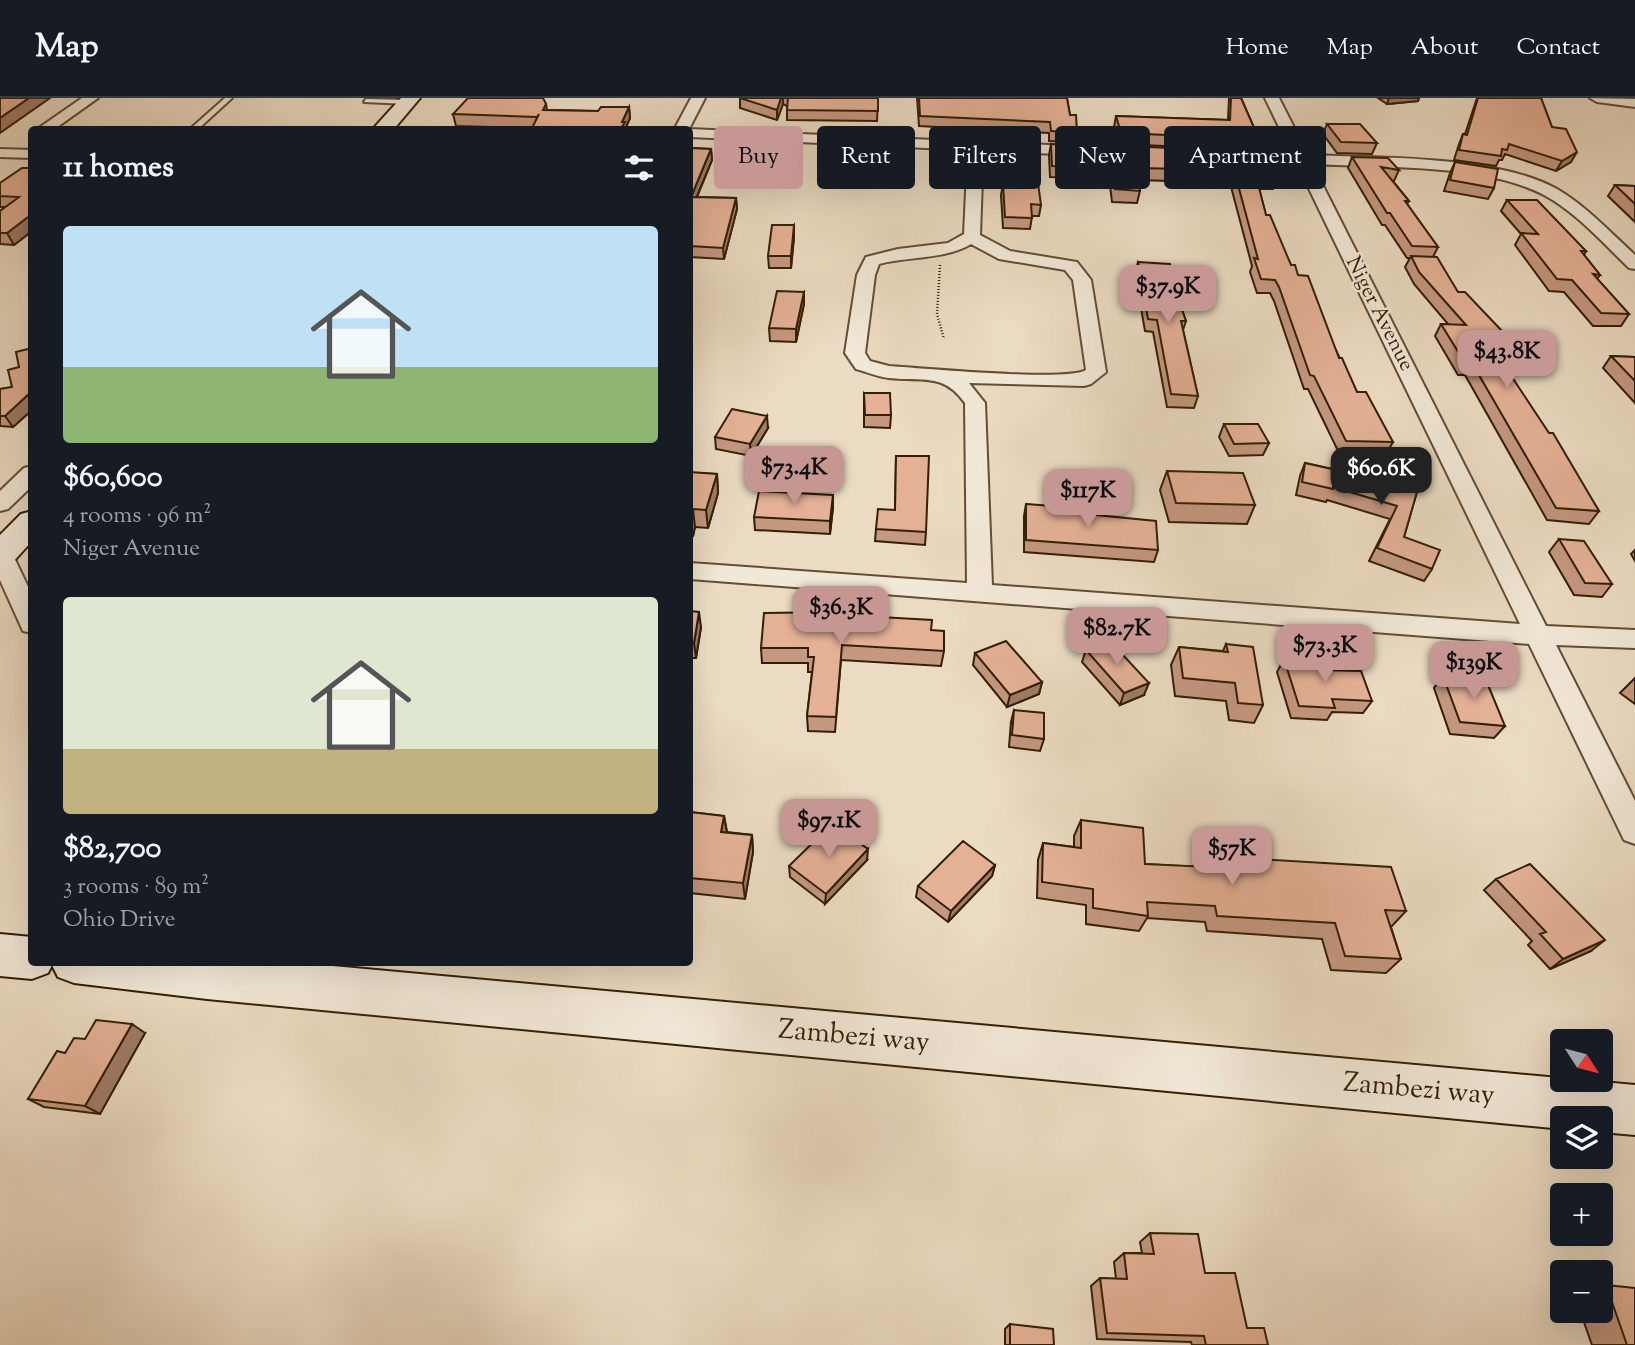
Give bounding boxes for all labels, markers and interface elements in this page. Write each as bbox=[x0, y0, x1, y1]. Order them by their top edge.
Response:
text: Map bbox=[35, 24, 99, 72]
text: Home bbox=[1226, 31, 1289, 65]
text: Map bbox=[1327, 31, 1373, 65]
text: About bbox=[1411, 31, 1478, 65]
text: Contact bbox=[1516, 31, 1600, 65]
chip: Buy bbox=[714, 126, 803, 189]
chip: Rent bbox=[817, 126, 915, 189]
chip: Filters bbox=[929, 126, 1041, 189]
chip: New bbox=[1055, 126, 1150, 189]
chip: Apartment bbox=[1164, 126, 1326, 189]
text: 11 homes bbox=[63, 147, 174, 190]
icon: filters bbox=[620, 149, 658, 187]
street label: Niger Avenue bbox=[1337, 252, 1421, 376]
pin: $37.9K bbox=[1111, 266, 1225, 325]
icon: home bbox=[298, 271, 424, 397]
text: $37.9K bbox=[1135, 271, 1201, 304]
pin: $43.8K bbox=[1450, 330, 1564, 390]
text: $43.8K bbox=[1473, 336, 1541, 369]
pin: $73.4K bbox=[737, 446, 851, 506]
pin: $60.6K bbox=[1324, 448, 1438, 507]
text: $73.4K bbox=[760, 452, 828, 485]
text: $60.6K bbox=[1347, 453, 1415, 486]
text: $60,600 bbox=[63, 457, 163, 500]
pin: $117K bbox=[1039, 470, 1137, 529]
text: $117K bbox=[1060, 475, 1116, 508]
text: 4 rooms · 96 m² bbox=[63, 500, 211, 533]
text: Niger Avenue bbox=[63, 533, 200, 566]
pin: $36.3K bbox=[784, 587, 898, 646]
text: $36.3K bbox=[809, 592, 873, 625]
pin: $82.7K bbox=[1060, 608, 1174, 667]
text: $82.7K bbox=[1083, 613, 1151, 646]
pin: $73.3K bbox=[1268, 624, 1382, 684]
text: $73.3K bbox=[1293, 630, 1357, 663]
icon: home bbox=[298, 642, 424, 768]
pin: $139K bbox=[1425, 642, 1523, 701]
text: $139K bbox=[1446, 647, 1503, 680]
pin: $97.1K bbox=[772, 800, 886, 859]
text: $97.1K bbox=[797, 805, 861, 838]
text: $82,700 bbox=[63, 828, 161, 871]
pin: $57K bbox=[1191, 828, 1273, 887]
text: $57K bbox=[1208, 833, 1256, 866]
text: 3 rooms · 89 m² bbox=[63, 871, 209, 904]
text: Ohio Drive bbox=[63, 904, 175, 937]
street label: Zambezi way bbox=[777, 1010, 931, 1064]
north arrow bbox=[1550, 1029, 1614, 1092]
map controls bbox=[1550, 1029, 1613, 1323]
street label: Zambezi way bbox=[1342, 1063, 1496, 1117]
button: layers bbox=[1550, 1106, 1613, 1169]
button: + bbox=[1550, 1183, 1613, 1246]
button: − bbox=[1550, 1260, 1613, 1323]

